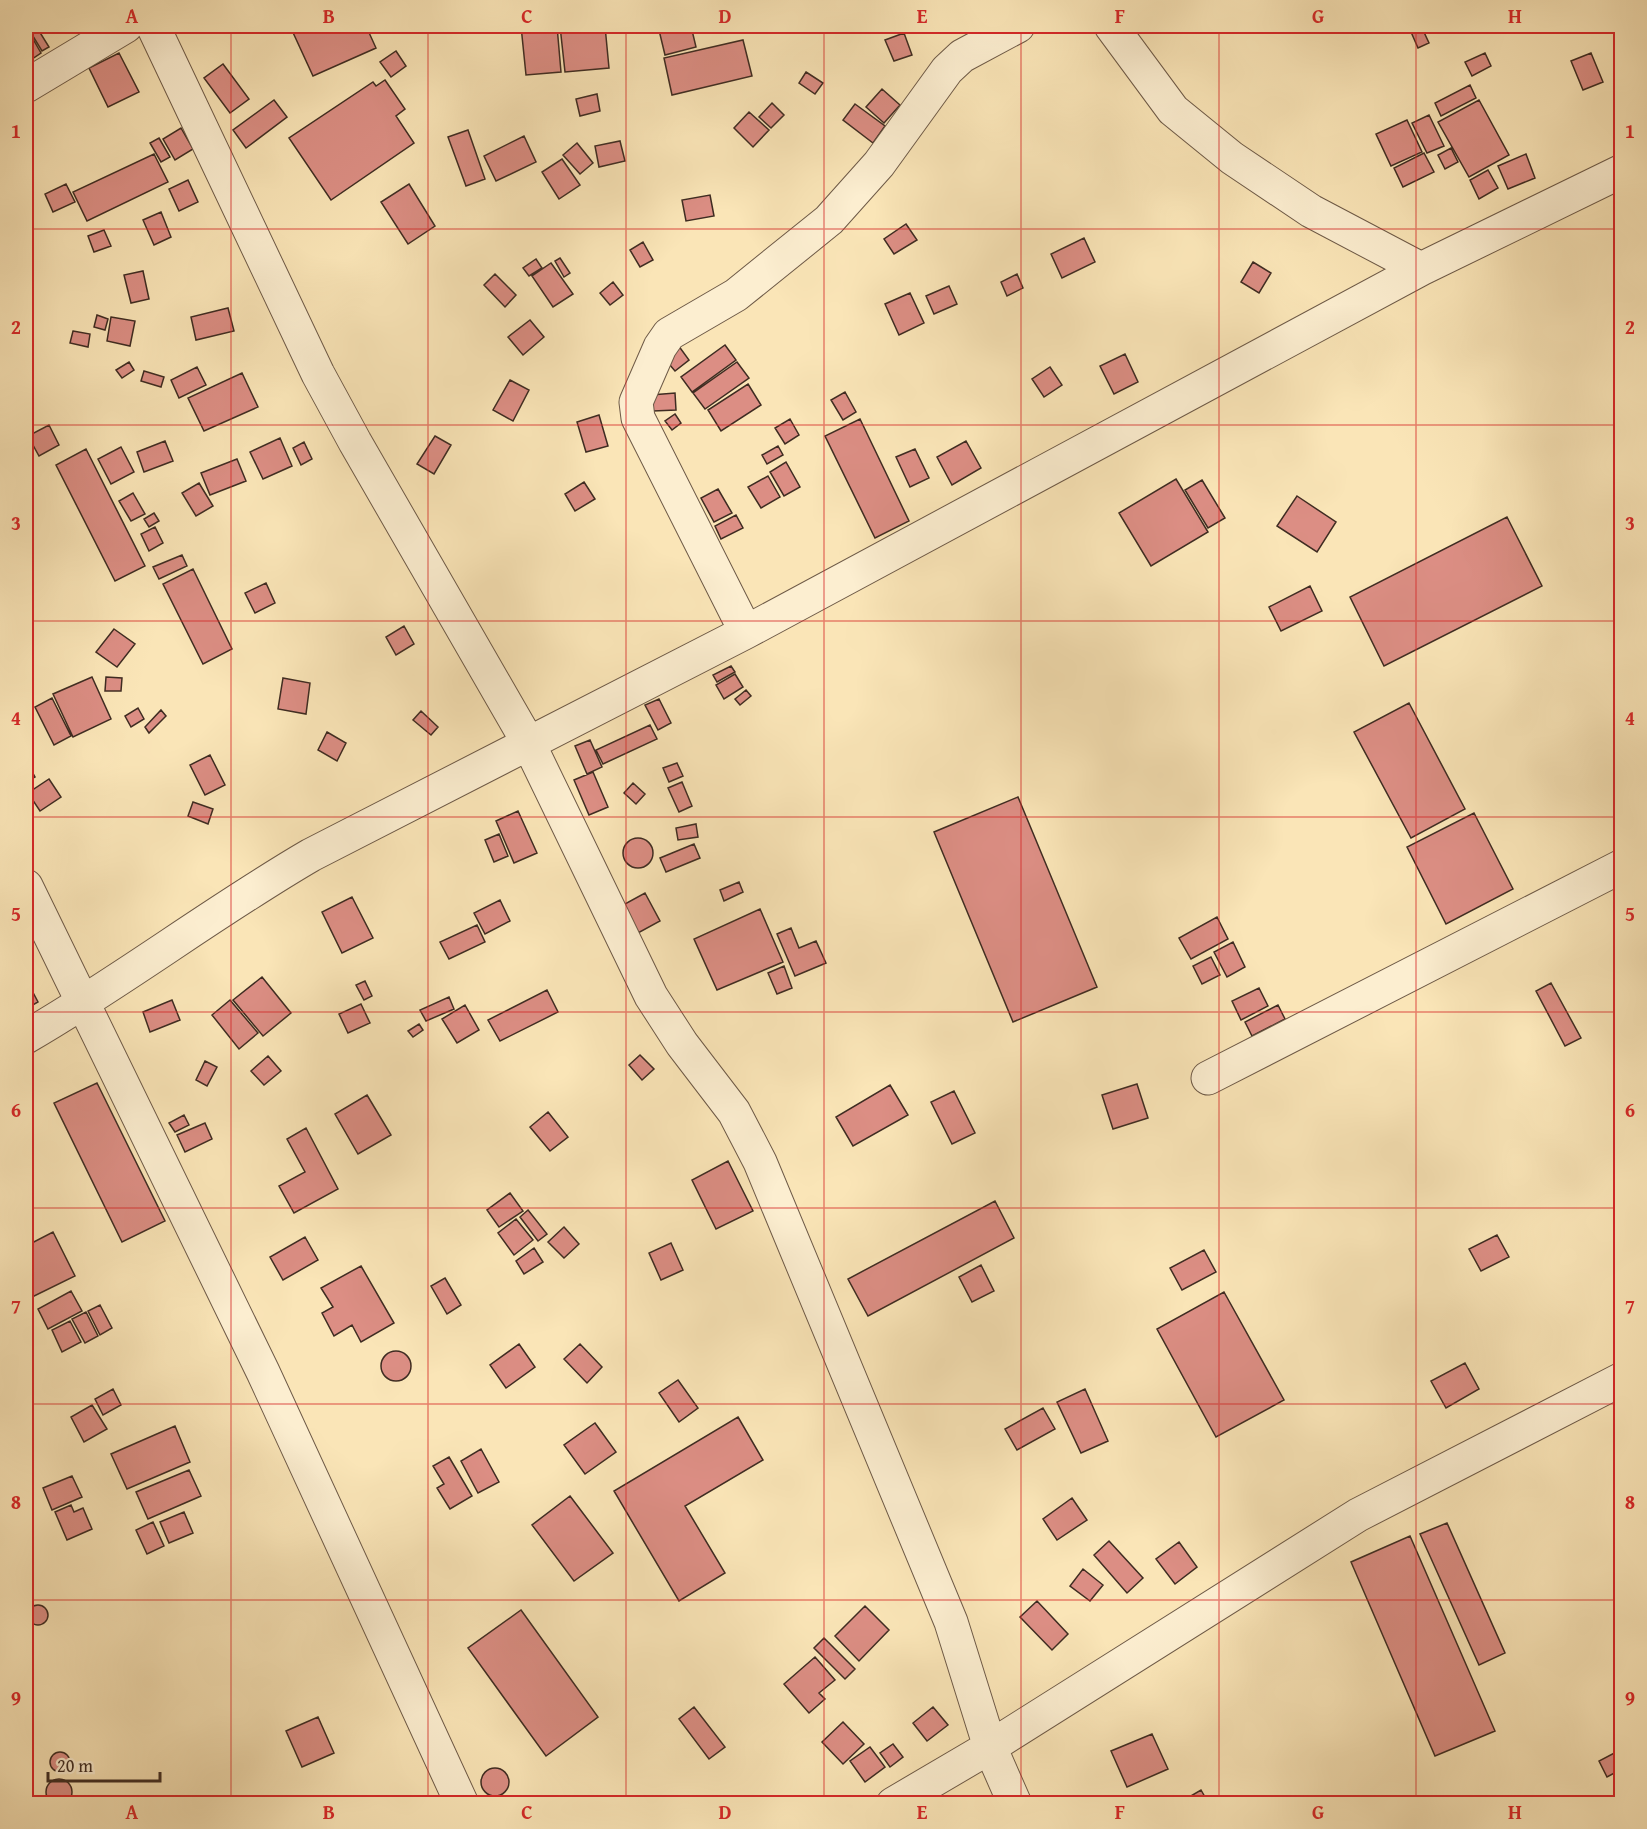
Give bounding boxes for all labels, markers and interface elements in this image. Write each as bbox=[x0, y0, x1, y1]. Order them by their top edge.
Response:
text: A bbox=[126, 1, 139, 30]
text: B bbox=[323, 1, 335, 30]
text: C bbox=[521, 1, 533, 30]
text: D bbox=[718, 1, 732, 30]
text: E bbox=[917, 1, 928, 30]
text: F bbox=[1115, 1, 1125, 30]
text: G bbox=[1312, 1, 1324, 30]
text: H bbox=[1508, 1, 1522, 30]
text: 1 bbox=[11, 116, 21, 145]
text: 1 bbox=[1625, 116, 1635, 145]
text: 2 bbox=[11, 312, 21, 341]
text: 2 bbox=[1625, 312, 1635, 341]
text: 3 bbox=[11, 508, 21, 537]
text: 3 bbox=[1625, 508, 1635, 537]
text: 4 bbox=[11, 703, 21, 732]
text: 4 bbox=[1625, 703, 1635, 732]
text: 5 bbox=[11, 899, 21, 928]
text: 5 bbox=[1625, 899, 1635, 928]
text: 6 bbox=[11, 1095, 21, 1124]
text: 6 bbox=[1625, 1095, 1635, 1124]
text: 7 bbox=[11, 1291, 21, 1320]
text: 7 bbox=[1625, 1291, 1635, 1320]
text: 8 bbox=[11, 1487, 21, 1516]
text: 8 bbox=[1625, 1487, 1635, 1516]
text: 9 bbox=[11, 1683, 21, 1712]
text: 9 bbox=[1625, 1683, 1635, 1712]
scale bar bbox=[48, 1745, 160, 1783]
text: 20 m bbox=[57, 1752, 93, 1779]
text: A bbox=[126, 1797, 139, 1826]
text: B bbox=[323, 1797, 335, 1826]
text: C bbox=[521, 1797, 533, 1826]
text: D bbox=[718, 1797, 732, 1826]
text: E bbox=[917, 1797, 928, 1826]
text: F bbox=[1115, 1797, 1125, 1826]
text: G bbox=[1312, 1797, 1324, 1826]
text: H bbox=[1508, 1797, 1522, 1826]

